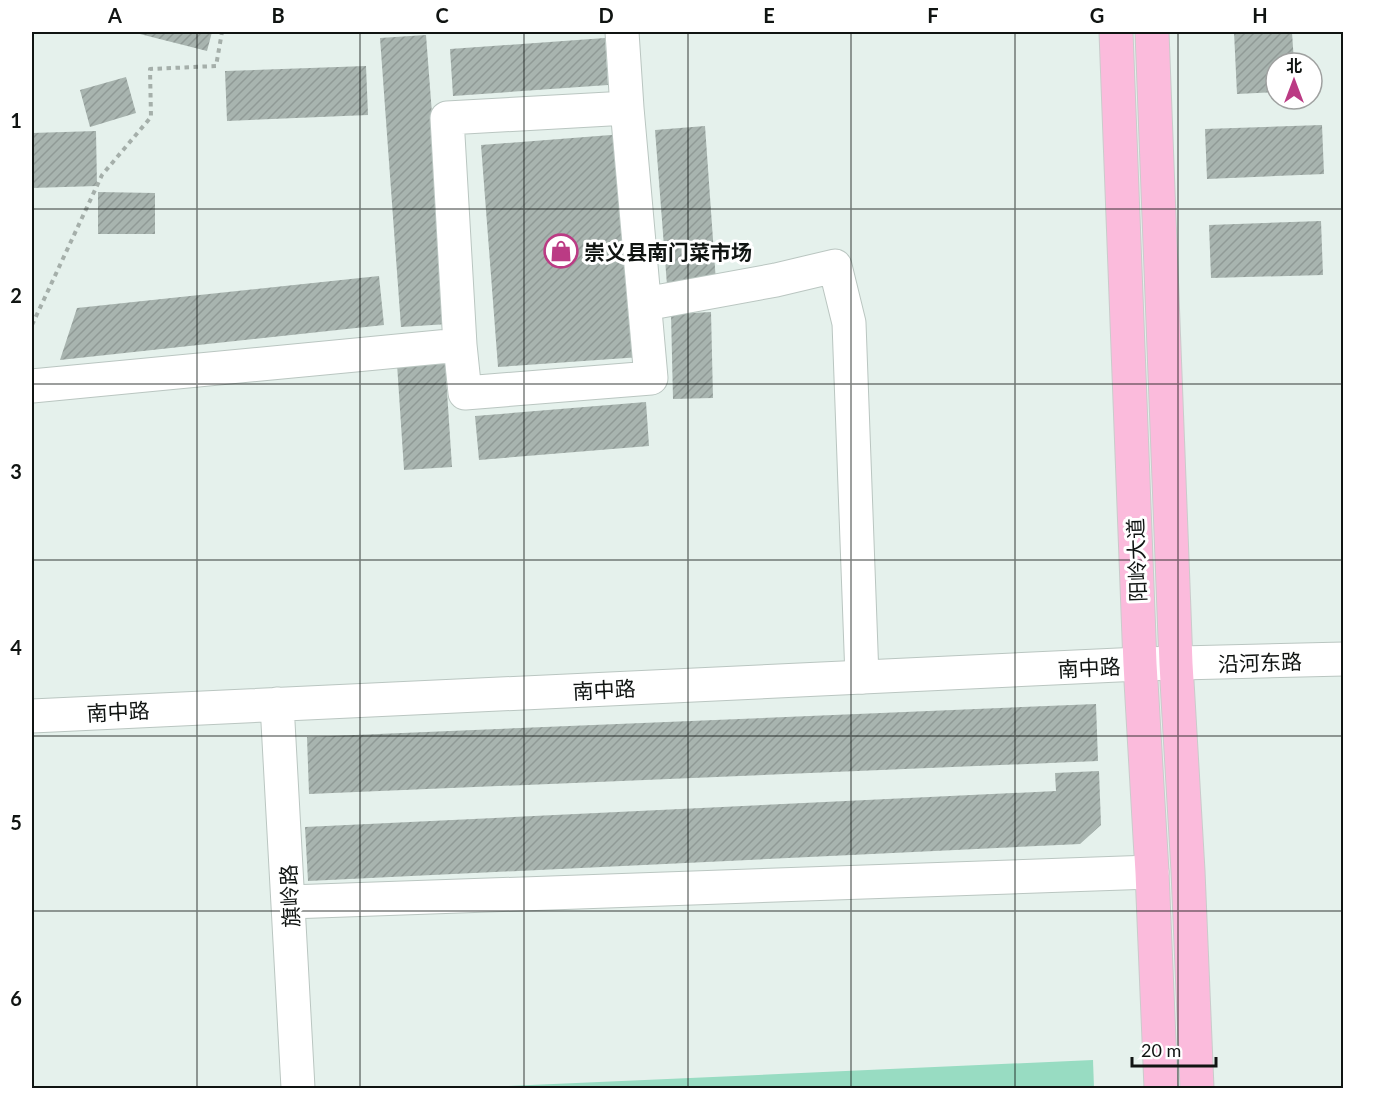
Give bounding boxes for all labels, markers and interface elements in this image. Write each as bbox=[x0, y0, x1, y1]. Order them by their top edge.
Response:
text: A bbox=[107, 3, 122, 27]
text: B bbox=[271, 3, 285, 27]
text: C bbox=[435, 3, 449, 27]
text: D bbox=[598, 3, 614, 27]
text: E bbox=[763, 3, 775, 27]
text: F bbox=[927, 3, 939, 27]
text: G bbox=[1090, 3, 1104, 27]
text: H bbox=[1252, 3, 1268, 27]
north arrow bbox=[1264, 51, 1324, 111]
text: 北 bbox=[1286, 56, 1302, 75]
text: 1 bbox=[10, 108, 22, 132]
shop icon: 崇义县南门菜市场 bbox=[543, 233, 579, 269]
place label: 崇义县南门菜市场 bbox=[584, 239, 752, 264]
text: 2 bbox=[10, 283, 22, 307]
text: 3 bbox=[10, 459, 22, 483]
street label: 阳岭大道 bbox=[1122, 518, 1150, 602]
text: 4 bbox=[10, 635, 22, 659]
street label: 沿河东路 bbox=[1218, 648, 1302, 676]
street label: 南中路 bbox=[1057, 653, 1121, 681]
street label: 南中路 bbox=[572, 675, 636, 703]
street label: 南中路 bbox=[86, 697, 150, 725]
text: 5 bbox=[10, 810, 22, 834]
street label: 旗岭路 bbox=[275, 864, 303, 928]
text: 6 bbox=[10, 986, 22, 1010]
scale bar bbox=[1132, 1030, 1216, 1068]
text: 20 m bbox=[1141, 1039, 1181, 1061]

